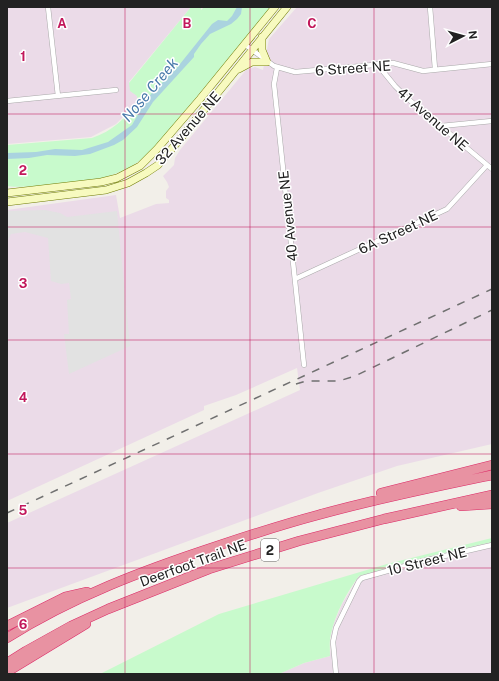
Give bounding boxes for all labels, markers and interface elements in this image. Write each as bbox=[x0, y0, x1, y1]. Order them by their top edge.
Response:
text: A bbox=[57, 16, 67, 31]
text: B bbox=[183, 16, 192, 31]
text: C bbox=[307, 16, 317, 31]
north arrow bbox=[443, 16, 483, 56]
text: N bbox=[467, 30, 479, 40]
text: 1 bbox=[20, 49, 26, 64]
water label: Nose Creek bbox=[118, 54, 182, 125]
street label: 6 Street NE bbox=[315, 57, 391, 79]
street label: 41 Avenue NE bbox=[394, 84, 472, 154]
street label: 32 Avenue NE bbox=[152, 88, 224, 168]
text: 2 bbox=[19, 163, 27, 178]
street label: 40 Avenue NE bbox=[275, 170, 301, 262]
street label: 6A Street NE bbox=[356, 207, 440, 257]
text: 3 bbox=[19, 276, 28, 291]
text: 4 bbox=[19, 390, 28, 405]
text: 5 bbox=[19, 503, 28, 518]
street label: Deerfoot Trail NE bbox=[138, 536, 248, 590]
road number: 2 bbox=[261, 539, 279, 561]
street label: 10 Street NE bbox=[386, 543, 468, 579]
text: 6 bbox=[19, 617, 28, 632]

